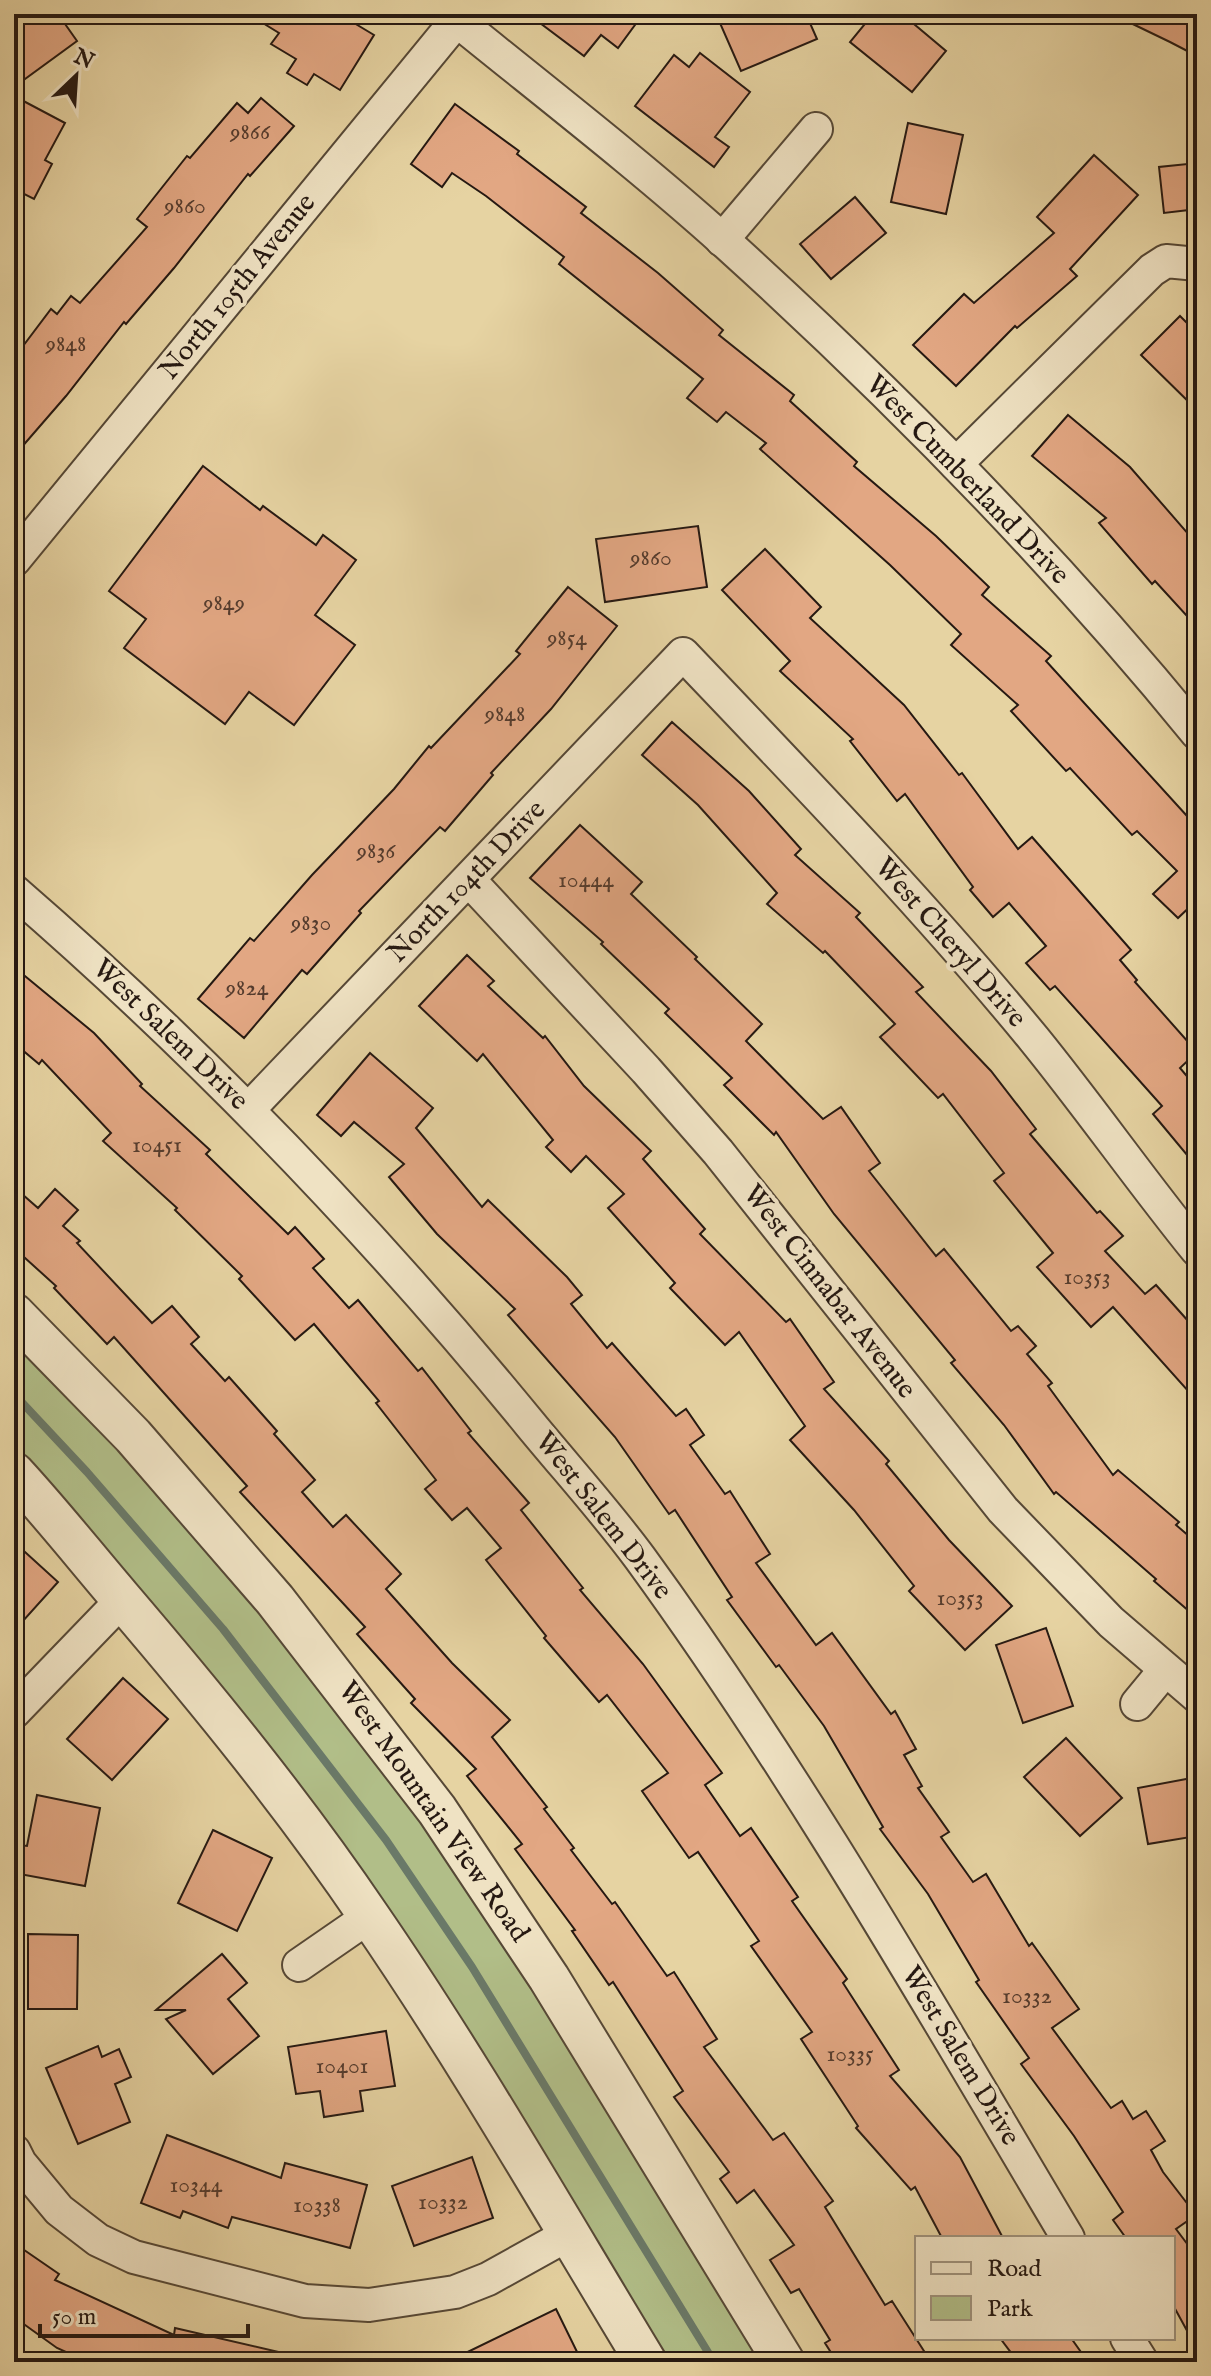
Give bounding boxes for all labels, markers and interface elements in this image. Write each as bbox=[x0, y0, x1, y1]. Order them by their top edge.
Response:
north arrow bbox=[36, 36, 116, 116]
text: N bbox=[68, 43, 98, 76]
house number: 9866 bbox=[229, 117, 271, 148]
street label: North 105th Avenue bbox=[152, 187, 324, 387]
house number: 9860 bbox=[163, 191, 206, 222]
house number: 9848 bbox=[44, 329, 87, 360]
street label: West Cumberland Drive bbox=[858, 368, 1077, 593]
house number: 9860 bbox=[629, 543, 672, 574]
house number: 9849 bbox=[202, 588, 245, 619]
house number: 9854 bbox=[546, 623, 587, 654]
house number: 9848 bbox=[483, 699, 526, 730]
street label: North 104th Drive bbox=[380, 793, 554, 971]
house number: 9836 bbox=[356, 836, 396, 867]
street label: West Cheryl Drive bbox=[867, 851, 1034, 1035]
house number: 10444 bbox=[558, 865, 614, 896]
house number: 9830 bbox=[290, 908, 331, 939]
street label: West Salem Drive bbox=[85, 952, 255, 1118]
house number: 9824 bbox=[225, 973, 269, 1004]
house number: 10451 bbox=[132, 1130, 182, 1161]
street label: West Cinnabar Avenue bbox=[735, 1178, 924, 1406]
house number: 10353 bbox=[1063, 1262, 1111, 1293]
street label: West Salem Drive bbox=[527, 1425, 680, 1607]
house number: 10353 bbox=[936, 1583, 984, 1614]
street label: West Mountain View Road bbox=[330, 1675, 536, 1949]
street label: West Salem Drive bbox=[893, 1960, 1027, 2152]
house number: 10332 bbox=[1002, 1981, 1052, 2012]
house number: 10335 bbox=[826, 2039, 874, 2070]
house number: 10401 bbox=[316, 2051, 368, 2082]
house number: 10344 bbox=[169, 2170, 223, 2201]
house number: 10332 bbox=[418, 2187, 468, 2218]
house number: 10338 bbox=[293, 2190, 341, 2221]
legend bbox=[915, 2236, 1175, 2340]
text: Road bbox=[987, 2254, 1041, 2285]
scale bar bbox=[40, 2288, 248, 2338]
text: Park bbox=[987, 2294, 1033, 2325]
text: 50 m bbox=[52, 2302, 96, 2333]

